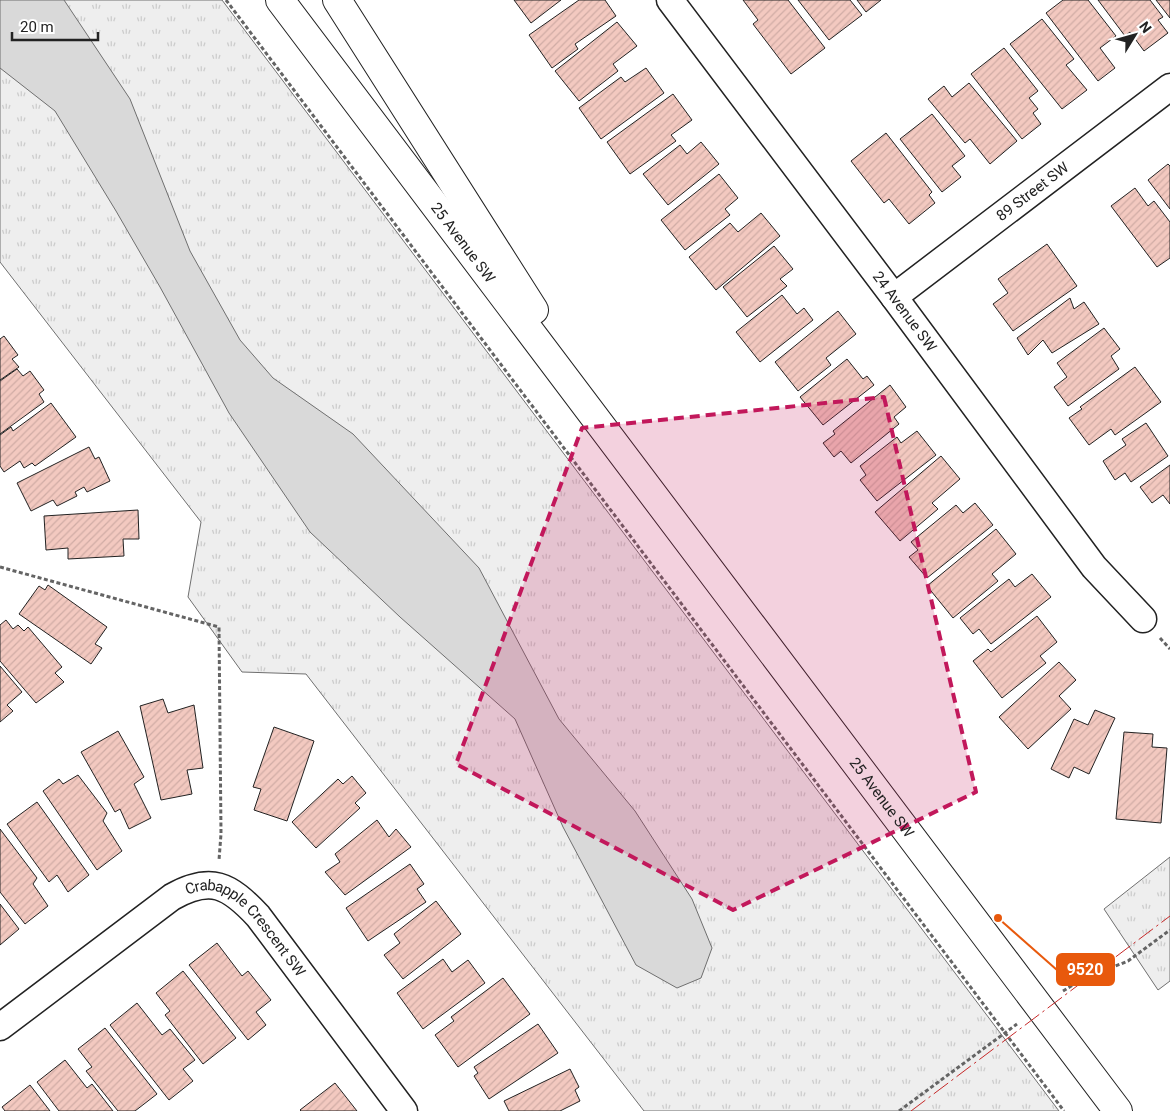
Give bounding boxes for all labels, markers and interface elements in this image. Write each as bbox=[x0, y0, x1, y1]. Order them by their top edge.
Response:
scale bar bbox=[12, 10, 99, 42]
north arrow bbox=[1110, 10, 1160, 60]
text: 20 m bbox=[20, 18, 54, 36]
text: N bbox=[1136, 18, 1155, 36]
street label: 89 Street SW bbox=[993, 158, 1072, 225]
street label: 25 Avenue SW bbox=[427, 199, 499, 286]
street label: 24 Avenue SW bbox=[869, 268, 940, 355]
street label: 25 Avenue SW bbox=[846, 754, 918, 841]
street label: Crabapple Crescent SW bbox=[183, 876, 309, 980]
callout: 9520 bbox=[1057, 954, 1114, 985]
text: 9520 bbox=[1067, 960, 1103, 979]

